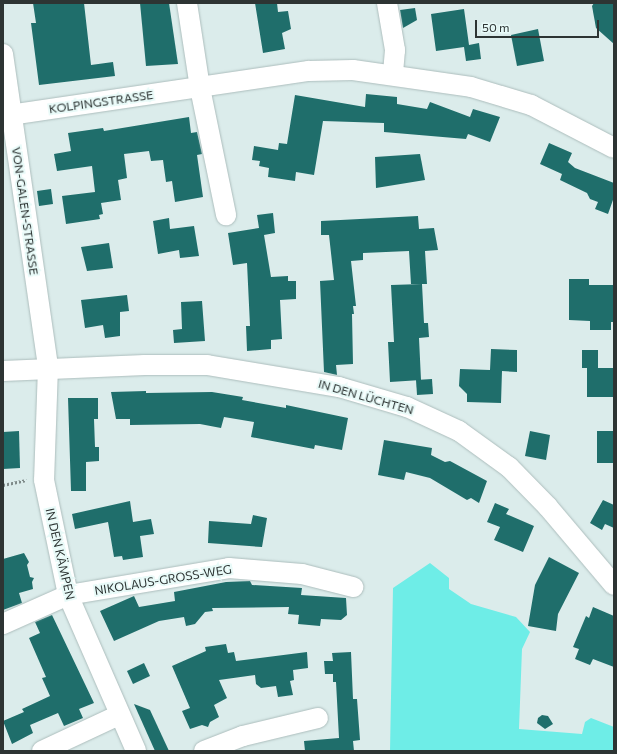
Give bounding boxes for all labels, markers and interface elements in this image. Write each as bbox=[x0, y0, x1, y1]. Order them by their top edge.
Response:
scale bar bbox=[477, 12, 601, 38]
text: 50 m bbox=[482, 20, 510, 34]
street label: KOLPINGSTRASSE bbox=[48, 88, 154, 116]
street label: VON-GALEN-STRASSE bbox=[9, 146, 41, 276]
street label: IN DEN LÜCHTEN bbox=[317, 376, 415, 418]
street label: IN DEN KÄMPEN bbox=[42, 507, 78, 601]
street label: NIKOLAUS-GROSS-WEG bbox=[93, 562, 233, 598]

